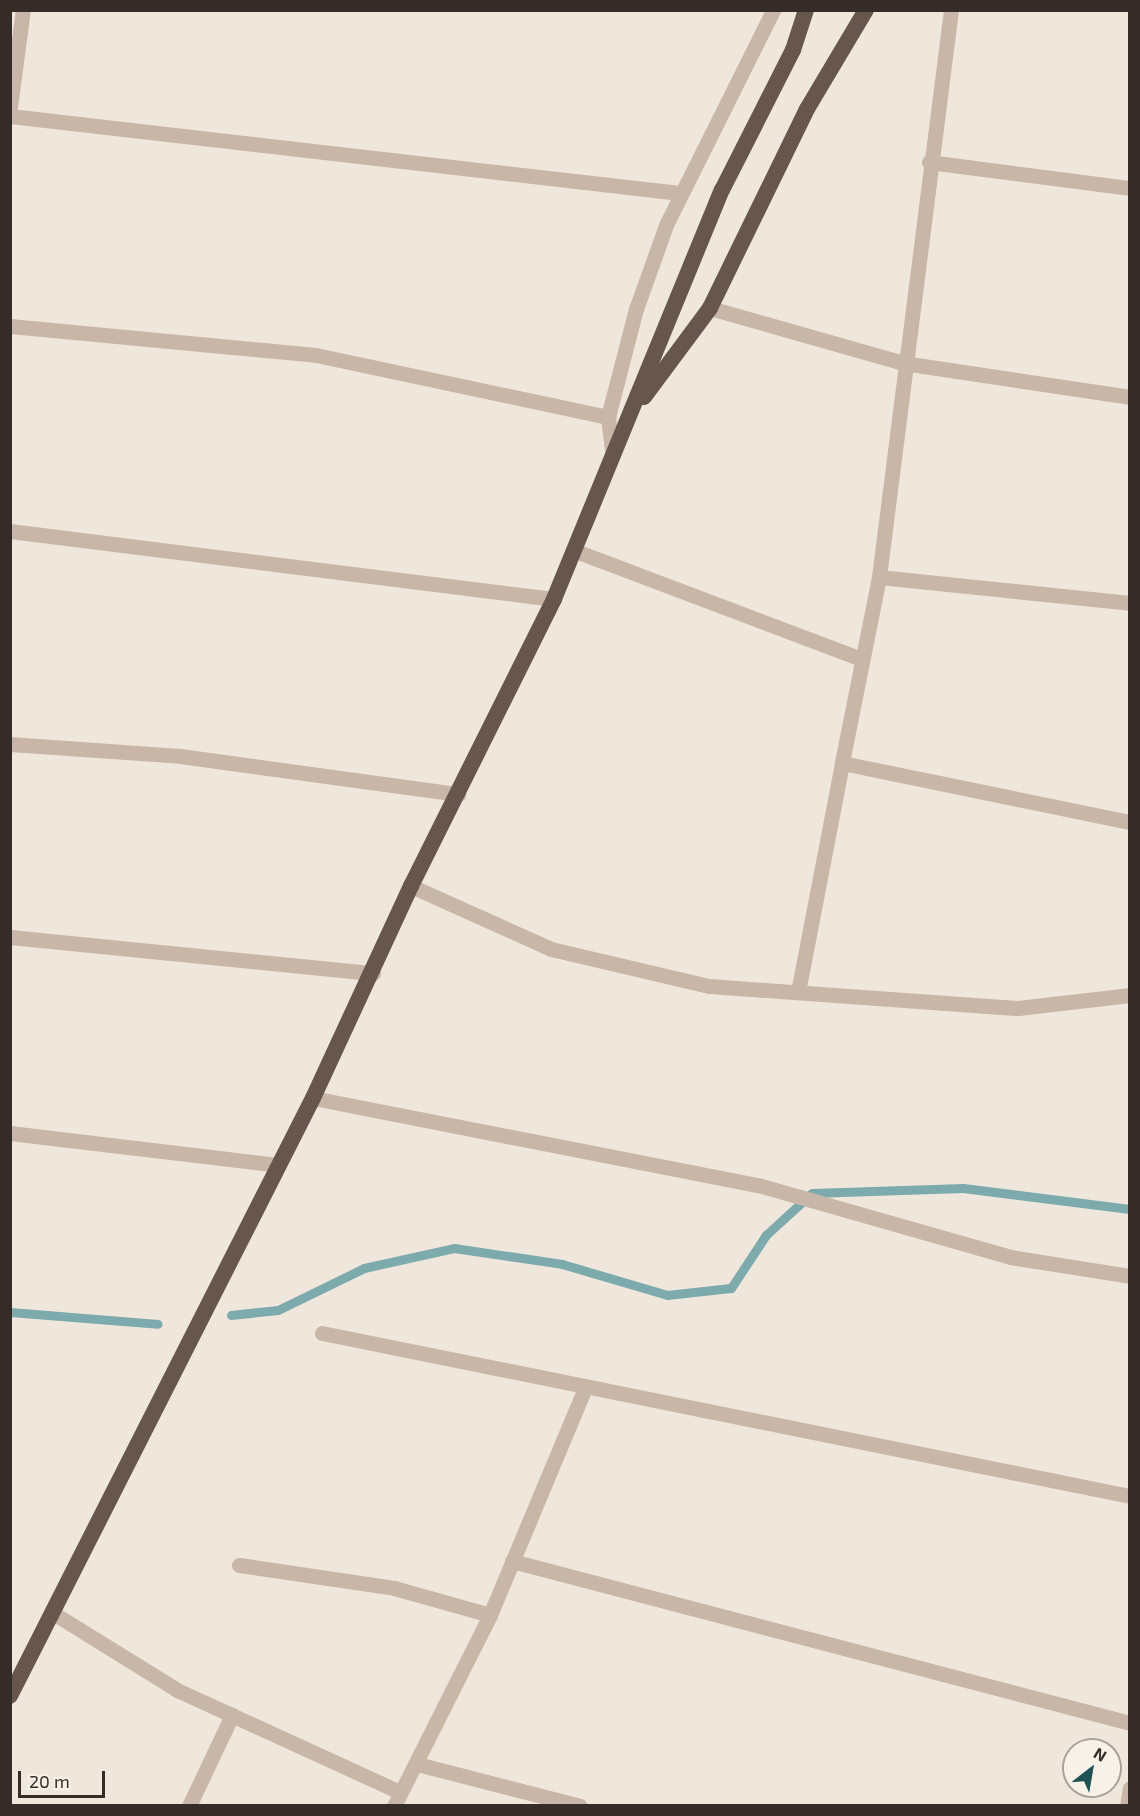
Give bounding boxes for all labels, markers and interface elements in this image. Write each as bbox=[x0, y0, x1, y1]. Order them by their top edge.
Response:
north arrow bbox=[1062, 1738, 1122, 1798]
text: N bbox=[1091, 1743, 1110, 1765]
scale bar bbox=[21, 1759, 108, 1797]
text: 20 m bbox=[29, 1770, 70, 1792]

